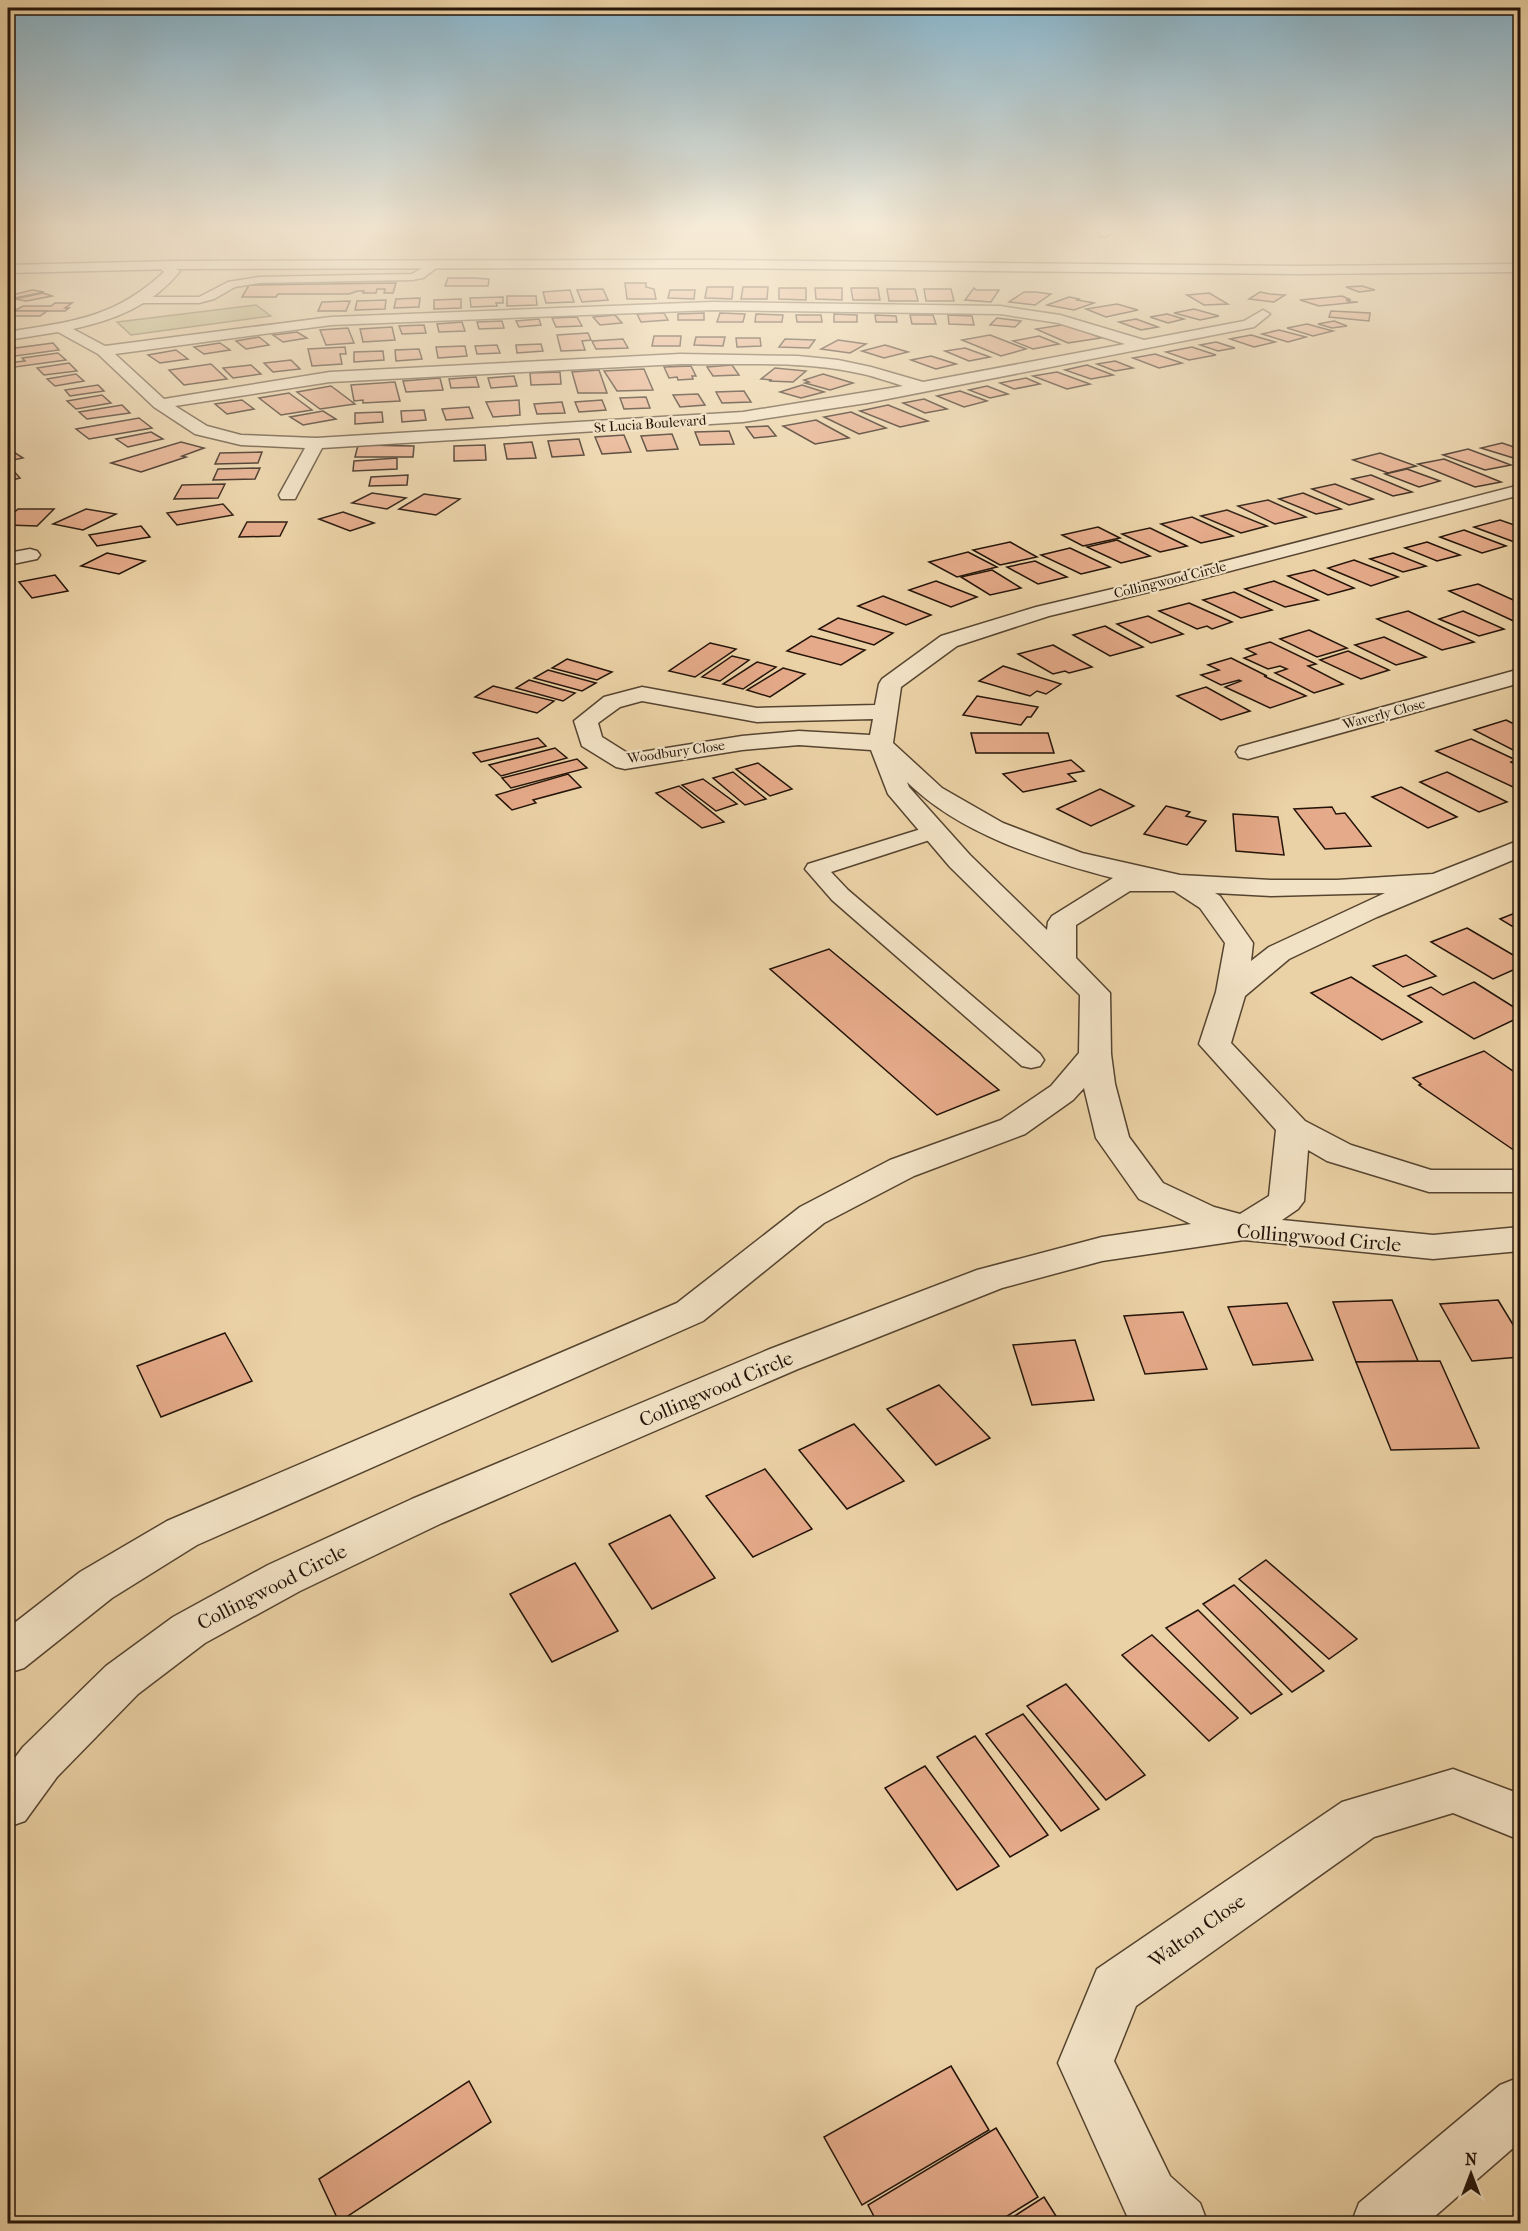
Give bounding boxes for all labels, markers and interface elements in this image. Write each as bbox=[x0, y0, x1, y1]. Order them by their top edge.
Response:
street label: St Lucia Boulevard bbox=[593, 412, 707, 436]
street label: Collingwood Circle bbox=[1112, 558, 1228, 602]
street label: Waverly Close bbox=[1340, 695, 1427, 733]
street label: Woodbury Close bbox=[625, 737, 726, 767]
street label: Collingwood Circle bbox=[1236, 1219, 1402, 1257]
street label: Collingwood Circle bbox=[636, 1346, 796, 1432]
street label: Collingwood Circle bbox=[193, 1539, 351, 1635]
street label: Walton Close bbox=[1144, 1889, 1250, 1973]
north arrow bbox=[1441, 2144, 1501, 2204]
text: N bbox=[1465, 2150, 1478, 2169]

